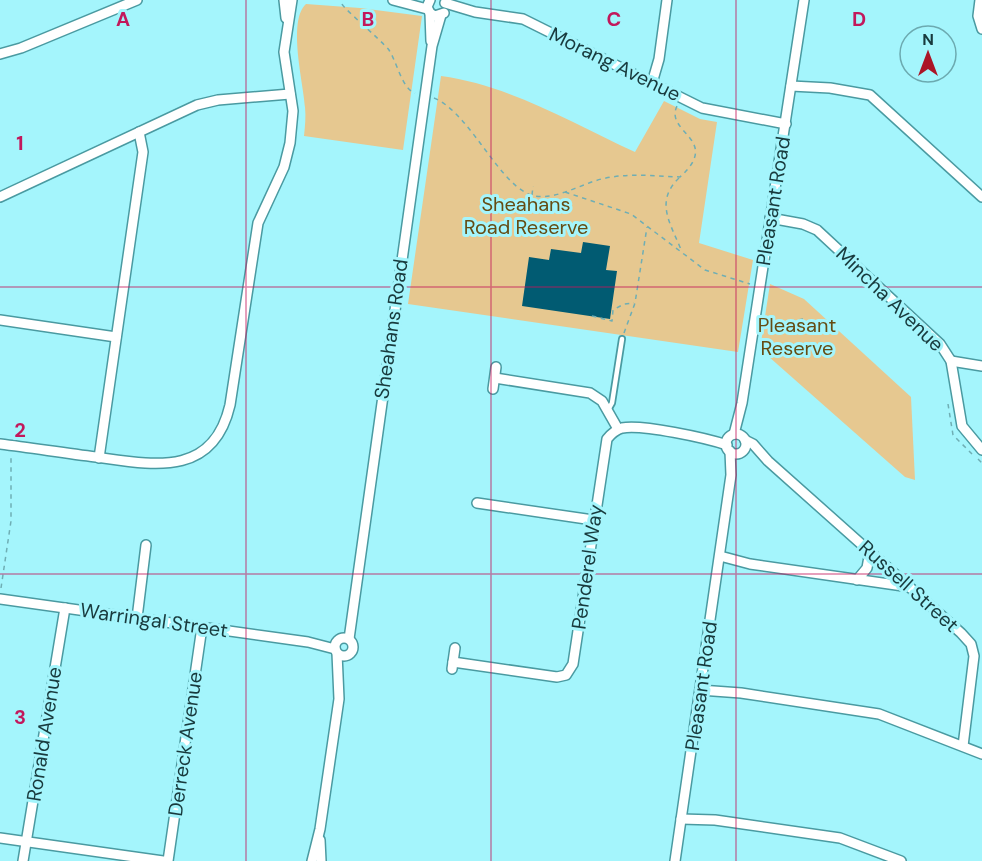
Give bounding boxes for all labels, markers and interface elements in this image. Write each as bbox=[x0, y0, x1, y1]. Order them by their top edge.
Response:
text: A bbox=[116, 6, 130, 32]
text: B bbox=[362, 6, 374, 32]
text: C bbox=[607, 6, 621, 32]
text: D bbox=[852, 6, 866, 32]
street label: Morang Avenue bbox=[545, 21, 685, 107]
north arrow bbox=[898, 24, 958, 84]
text: N bbox=[922, 29, 934, 50]
text: 1 bbox=[16, 130, 24, 156]
street label: Pleasant Road bbox=[750, 135, 796, 267]
park label: Sheahans Road Reserve bbox=[464, 191, 588, 240]
street label: Mincha Avenue bbox=[831, 241, 949, 357]
street label: Sheahans Road bbox=[368, 257, 414, 401]
park label: Pleasant Reserve bbox=[758, 312, 836, 361]
text: 2 bbox=[14, 417, 26, 443]
street label: Penderel Way bbox=[565, 503, 609, 631]
street label: Russell Street bbox=[854, 534, 965, 638]
street label: Warringal Street bbox=[78, 597, 230, 643]
street label: Pleasant Road bbox=[679, 620, 723, 752]
street label: Ronald Avenue bbox=[21, 665, 67, 803]
street label: Derreck Avenue bbox=[162, 670, 208, 818]
text: 3 bbox=[14, 704, 26, 730]

